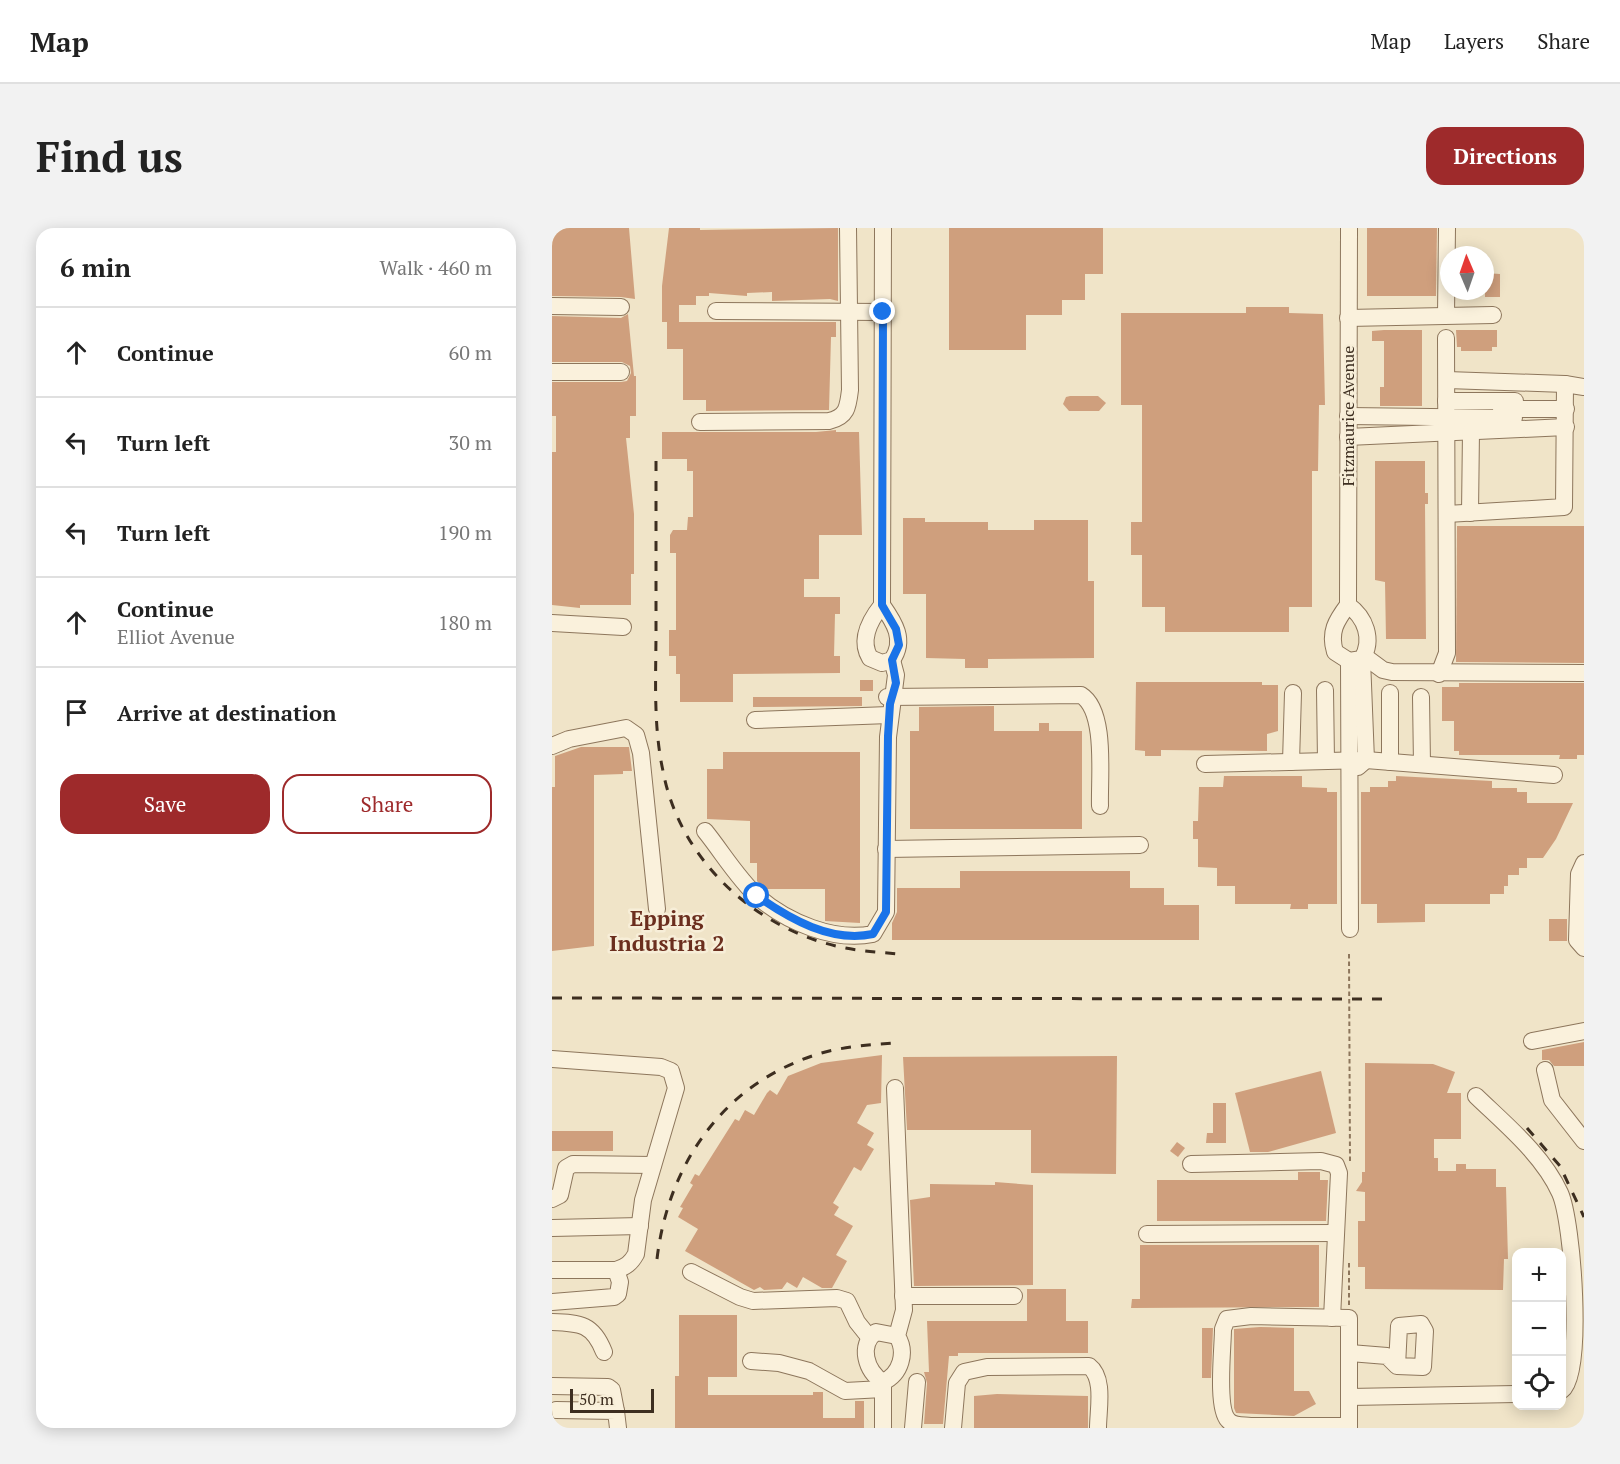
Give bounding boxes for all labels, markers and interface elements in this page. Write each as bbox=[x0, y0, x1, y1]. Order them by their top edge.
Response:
text: Map bbox=[30, 23, 89, 60]
text: Map bbox=[1370, 27, 1411, 55]
text: Layers bbox=[1444, 27, 1504, 55]
text: Share bbox=[1537, 27, 1590, 55]
button: Directions bbox=[1426, 127, 1584, 185]
text: Find us bbox=[36, 128, 183, 184]
north arrow bbox=[1440, 246, 1494, 300]
text: 6 min bbox=[60, 250, 131, 284]
text: Walk · 460 m bbox=[380, 254, 492, 281]
route end bbox=[869, 298, 895, 324]
icon: ahead bbox=[60, 336, 93, 369]
text: Continue bbox=[117, 338, 214, 367]
text: 60 m bbox=[449, 339, 492, 366]
street label: Fitzmaurice Avenue bbox=[1337, 346, 1359, 486]
icon: left bbox=[60, 426, 93, 459]
text: Turn left bbox=[117, 428, 210, 457]
text: 30 m bbox=[449, 429, 492, 456]
icon: left bbox=[60, 516, 93, 549]
text: Turn left bbox=[117, 518, 210, 547]
text: 190 m bbox=[438, 519, 492, 546]
text: Continue bbox=[117, 594, 214, 623]
icon: ahead bbox=[60, 606, 93, 639]
text: 180 m bbox=[438, 609, 492, 636]
text: Elliot Avenue bbox=[117, 623, 235, 650]
icon: arrive bbox=[60, 696, 93, 729]
text: Arrive at destination bbox=[117, 698, 336, 727]
button: Save bbox=[60, 774, 270, 834]
button: Share bbox=[282, 774, 492, 834]
route start bbox=[743, 882, 769, 908]
district label: Epping Industria 2 bbox=[609, 903, 725, 957]
map controls bbox=[1512, 1248, 1566, 1410]
button: + bbox=[1512, 1248, 1566, 1302]
button: − bbox=[1512, 1302, 1566, 1356]
button: locate bbox=[1512, 1356, 1566, 1410]
scale bar bbox=[570, 1386, 654, 1414]
text: 50 m bbox=[579, 1388, 614, 1410]

